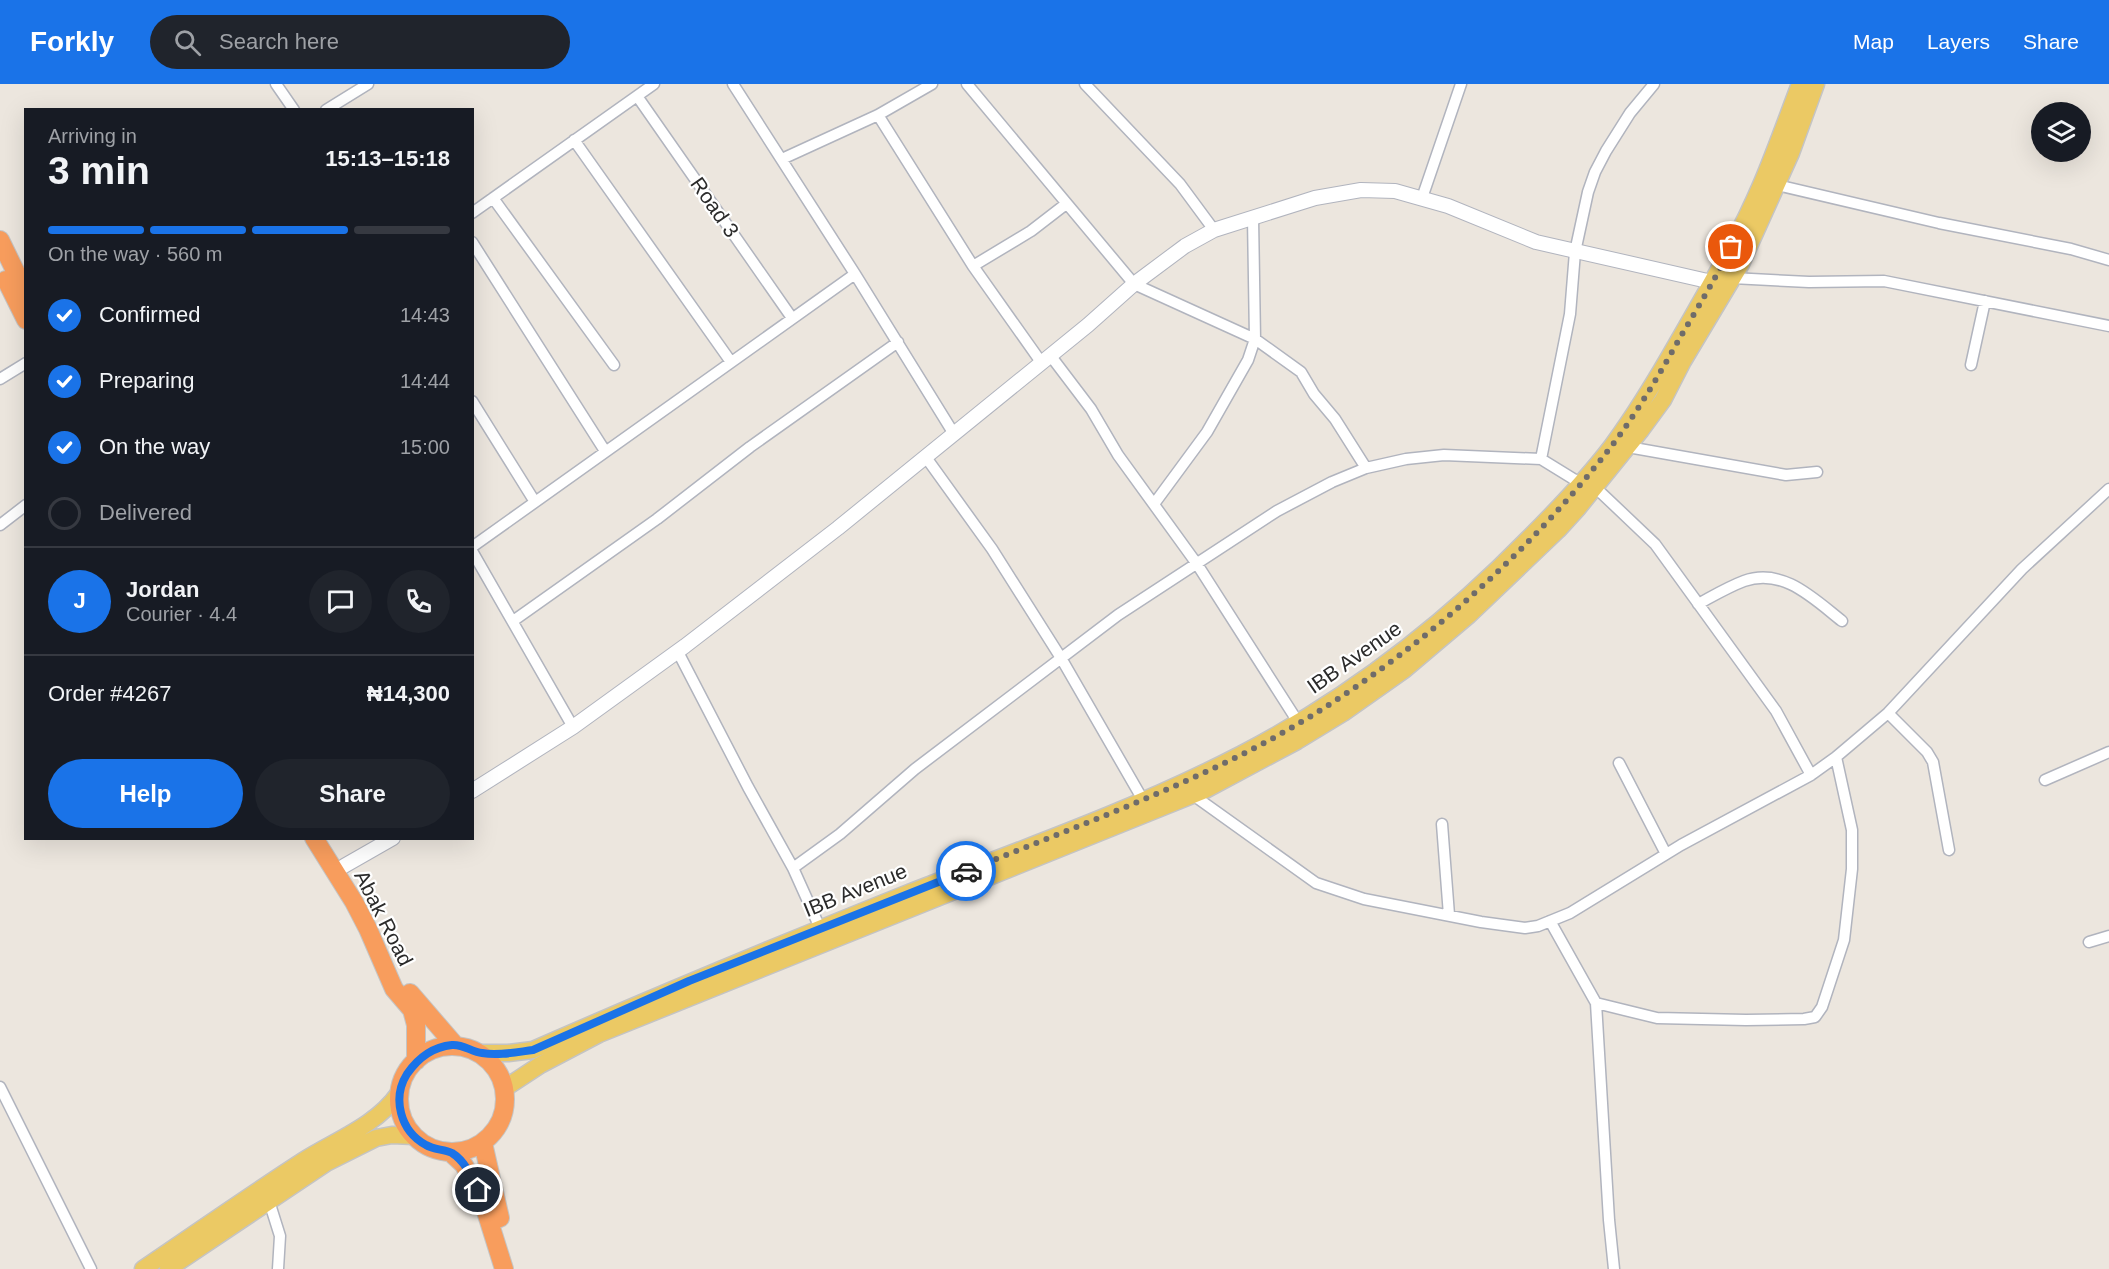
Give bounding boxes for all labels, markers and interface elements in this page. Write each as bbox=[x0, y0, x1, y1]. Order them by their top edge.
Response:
search box bbox=[150, 15, 570, 69]
text: Forkly bbox=[30, 26, 114, 57]
icon: search bbox=[171, 26, 204, 59]
text: Search here bbox=[219, 29, 339, 54]
text: Map bbox=[1853, 30, 1894, 53]
text: Layers bbox=[1927, 30, 1990, 53]
text: Share bbox=[2023, 30, 2079, 53]
map controls bbox=[2031, 102, 2091, 162]
button: layers bbox=[2031, 102, 2091, 162]
text: Arriving in bbox=[48, 125, 137, 147]
text: 15:13–15:18 bbox=[325, 146, 450, 171]
text: 3 min bbox=[48, 149, 150, 192]
street label: Road 3 bbox=[686, 173, 744, 241]
pin bbox=[1705, 221, 1756, 272]
icon: bag bbox=[1714, 230, 1747, 263]
text: On the way · 560 m bbox=[48, 243, 223, 265]
icon: check bbox=[48, 299, 81, 332]
text: Confirmed bbox=[99, 302, 200, 327]
text: 14:43 bbox=[400, 304, 450, 326]
icon: check bbox=[48, 365, 81, 398]
text: Preparing bbox=[99, 368, 194, 393]
text: 14:44 bbox=[400, 370, 450, 392]
icon: check bbox=[48, 431, 81, 464]
text: On the way bbox=[99, 434, 210, 459]
text: 15:00 bbox=[400, 436, 450, 458]
text: Delivered bbox=[99, 500, 192, 525]
button: chat bbox=[309, 570, 372, 633]
button: phone bbox=[387, 570, 450, 633]
text: Jordan bbox=[126, 577, 199, 602]
text: J bbox=[73, 588, 86, 613]
text: Courier · 4.4 bbox=[126, 603, 237, 625]
street label: IBB Avenue bbox=[1303, 616, 1405, 698]
text: Order #4267 bbox=[48, 681, 172, 706]
text: ₦14,300 bbox=[367, 681, 450, 706]
button: Help bbox=[48, 759, 243, 828]
button: Share bbox=[255, 759, 450, 828]
courier bbox=[936, 841, 996, 901]
icon: car bbox=[950, 855, 983, 888]
street label: IBB Avenue bbox=[800, 859, 910, 921]
street label: Abak Road bbox=[350, 866, 418, 970]
pin bbox=[452, 1164, 503, 1215]
icon: home bbox=[461, 1173, 494, 1206]

